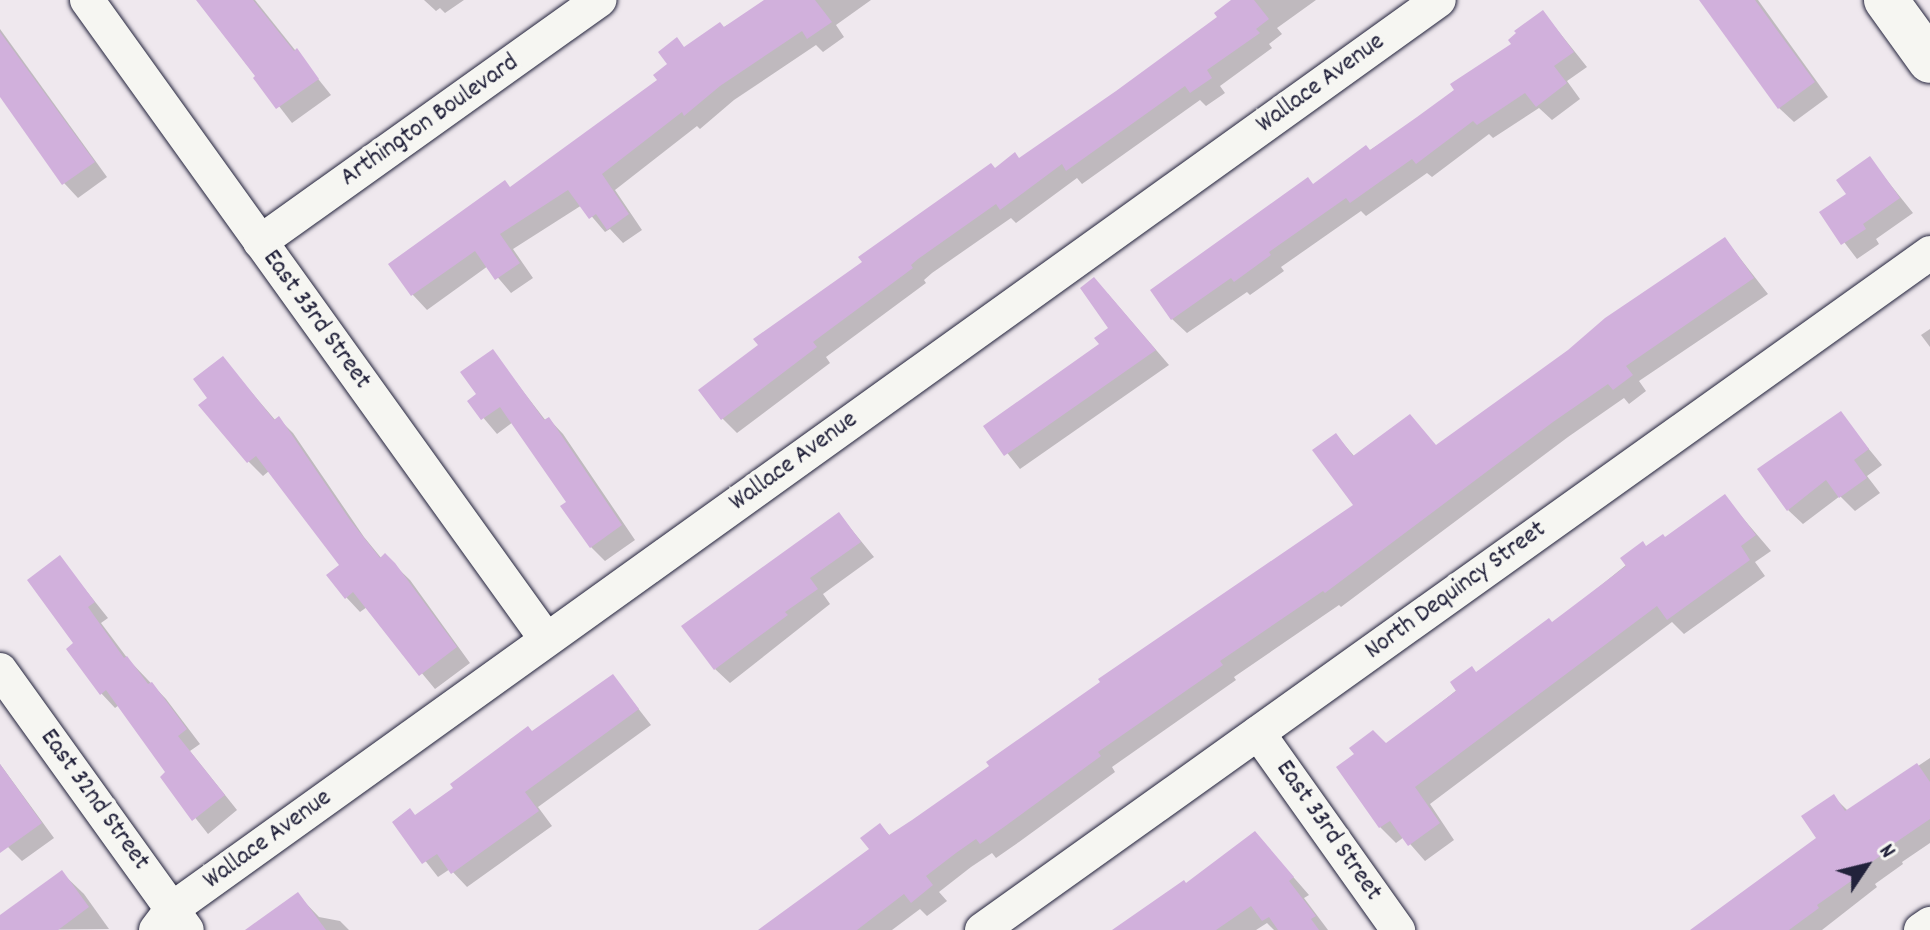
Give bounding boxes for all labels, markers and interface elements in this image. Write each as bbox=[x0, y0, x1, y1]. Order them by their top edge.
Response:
street label: Wallace Avenue bbox=[1251, 27, 1391, 141]
street label: Arthington Boulevard bbox=[335, 48, 525, 194]
street label: East 33rd Street bbox=[255, 244, 377, 396]
street label: Wallace Avenue bbox=[724, 405, 864, 519]
street label: North Dequincy Street bbox=[1359, 515, 1553, 667]
street label: East 32nd Street bbox=[32, 723, 156, 877]
street label: East 33rd Street bbox=[1268, 755, 1388, 907]
street label: Wallace Avenue bbox=[198, 783, 338, 897]
north arrow bbox=[1826, 826, 1906, 906]
text: N bbox=[1870, 839, 1902, 865]

